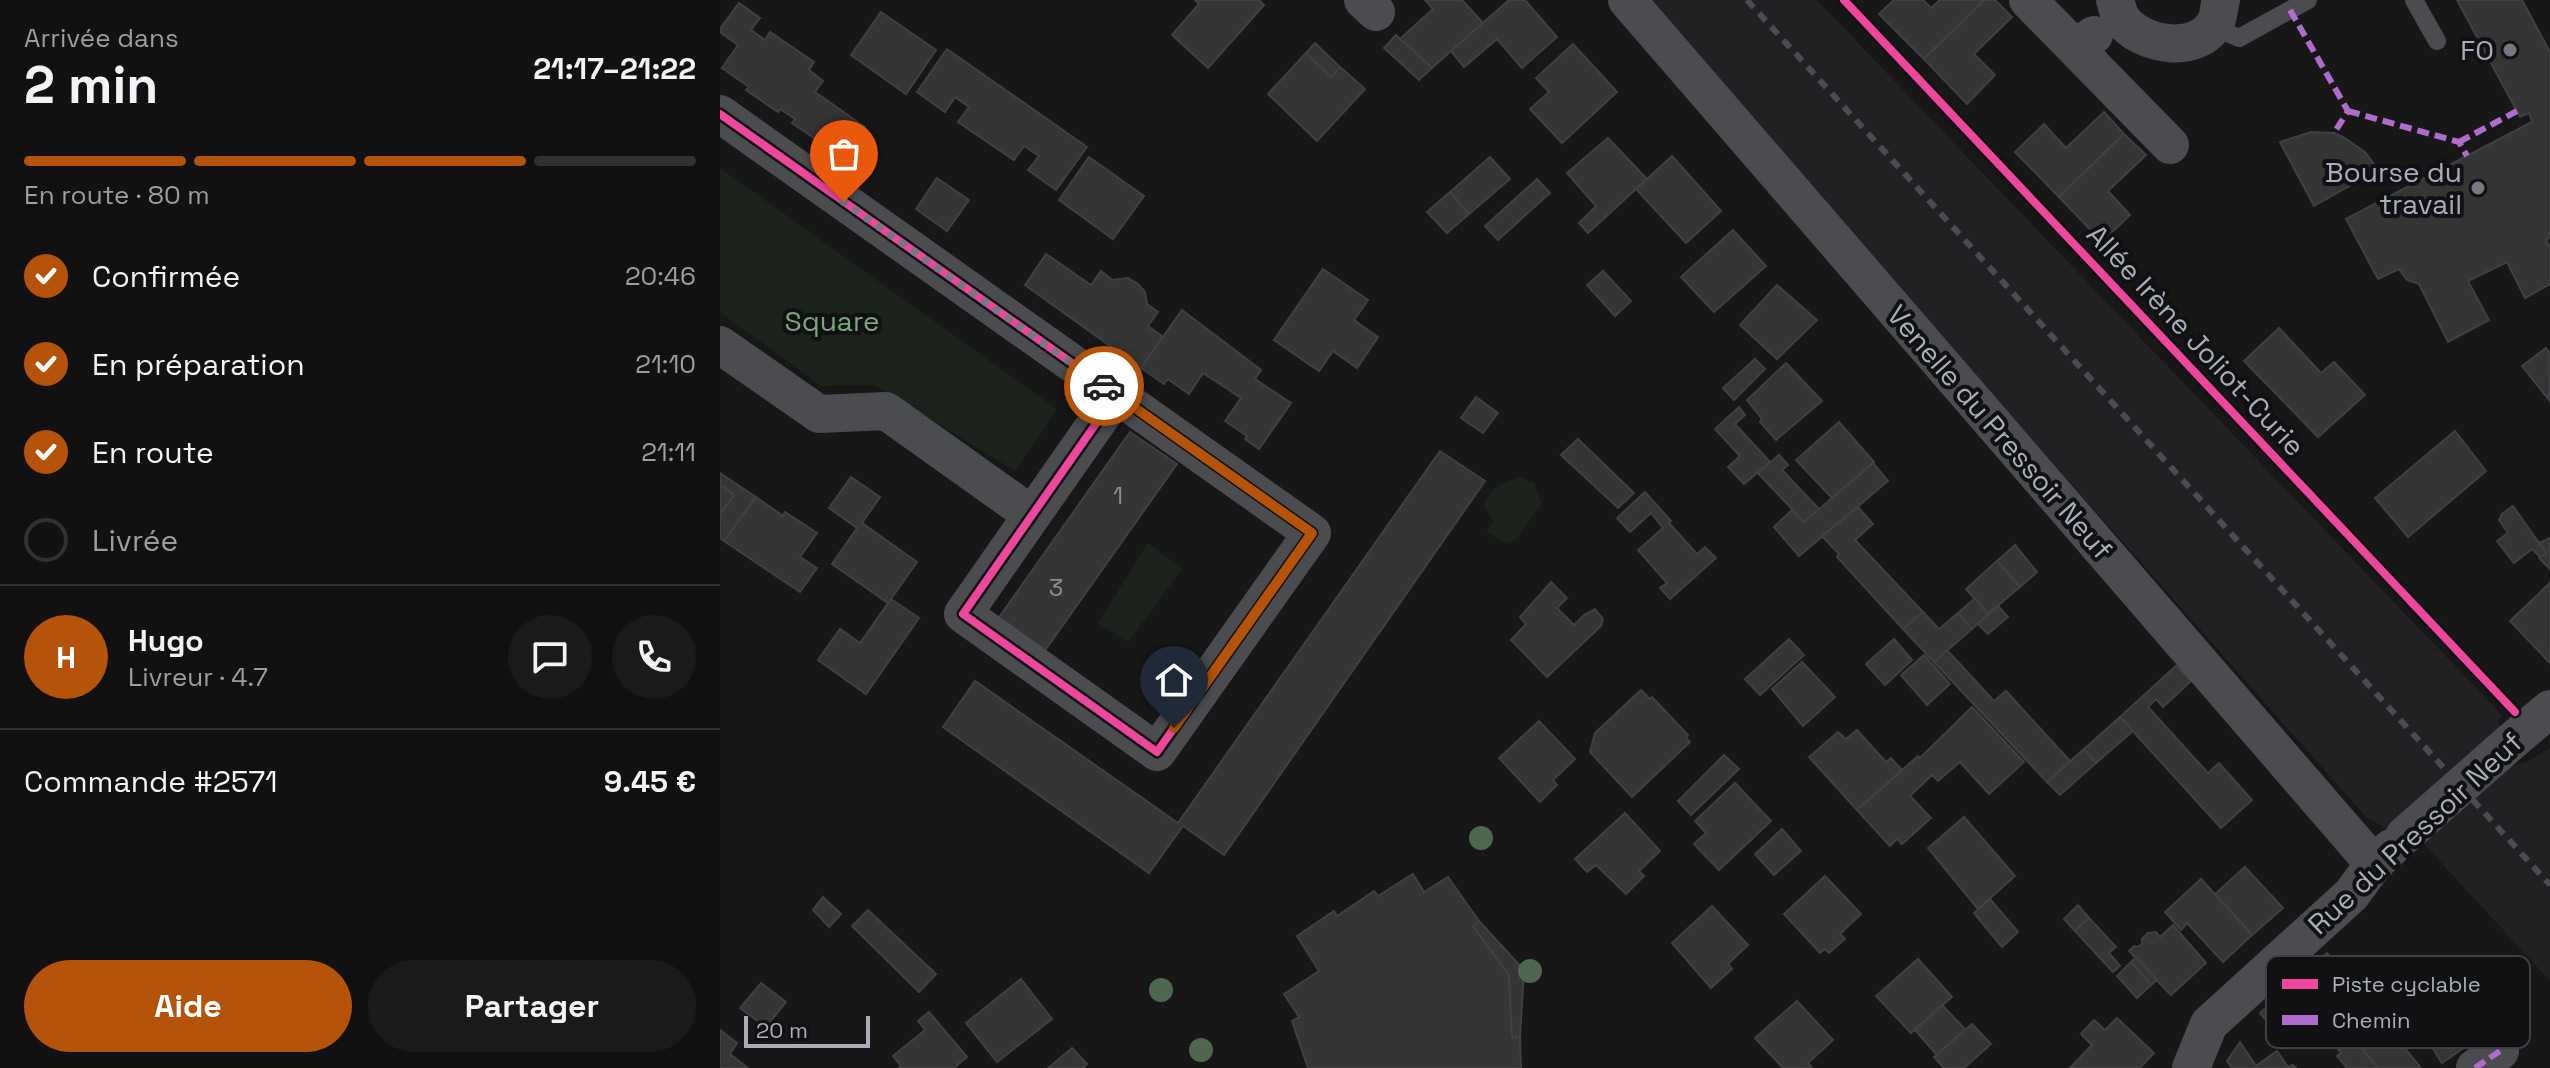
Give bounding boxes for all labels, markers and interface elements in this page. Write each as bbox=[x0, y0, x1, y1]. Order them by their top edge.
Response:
text: Arrivée dans bbox=[24, 21, 179, 55]
place label: FO bbox=[2460, 32, 2494, 68]
marker: FO bbox=[2501, 41, 2519, 59]
text: 21:17–21:22 bbox=[533, 49, 696, 88]
text: 2 min bbox=[24, 52, 158, 118]
pin bbox=[810, 120, 878, 202]
icon: bag bbox=[822, 132, 866, 176]
place label: Bourse du travail bbox=[2325, 154, 2462, 222]
text: En route · 80 m bbox=[24, 178, 210, 212]
marker: Bourse du travail bbox=[2469, 179, 2487, 197]
street label: Allée Irène Joliot-Curie bbox=[2079, 217, 2313, 463]
icon: check bbox=[24, 254, 68, 298]
text: Confirmée bbox=[92, 257, 240, 296]
text: 20:46 bbox=[625, 259, 696, 293]
street label: Venelle du Pressoir Neuf bbox=[1879, 297, 2121, 567]
park label: Square bbox=[784, 303, 880, 339]
icon: check bbox=[24, 342, 68, 386]
text: En préparation bbox=[92, 345, 305, 384]
courier bbox=[1064, 346, 1144, 426]
text: 21:10 bbox=[635, 347, 696, 381]
icon: car bbox=[1082, 364, 1126, 408]
icon: check bbox=[24, 430, 68, 474]
text: En route bbox=[92, 433, 214, 472]
text: 21:11 bbox=[641, 435, 696, 469]
house number: 1 bbox=[1113, 480, 1123, 511]
text: Livrée bbox=[92, 521, 178, 560]
house number: 3 bbox=[1049, 572, 1063, 603]
button: chat bbox=[508, 615, 592, 699]
button: phone bbox=[612, 615, 696, 699]
text: Hugo bbox=[128, 621, 204, 660]
text: H bbox=[56, 638, 76, 677]
pin bbox=[1140, 646, 1208, 728]
icon: home bbox=[1152, 658, 1196, 702]
text: Livreur · 4.7 bbox=[128, 660, 268, 694]
street label: Rue du Pressoir Neuf bbox=[2300, 724, 2530, 942]
text: Commande #2571 bbox=[24, 762, 278, 801]
text: 9.45 € bbox=[604, 762, 696, 801]
legend bbox=[2266, 956, 2530, 1048]
button: Aide bbox=[24, 960, 352, 1052]
button: Partager bbox=[368, 960, 696, 1052]
text: Piste cyclable bbox=[2332, 970, 2481, 998]
text: Chemin bbox=[2332, 1006, 2410, 1034]
scale bar bbox=[744, 1012, 870, 1048]
text: 20 m bbox=[756, 1016, 808, 1044]

